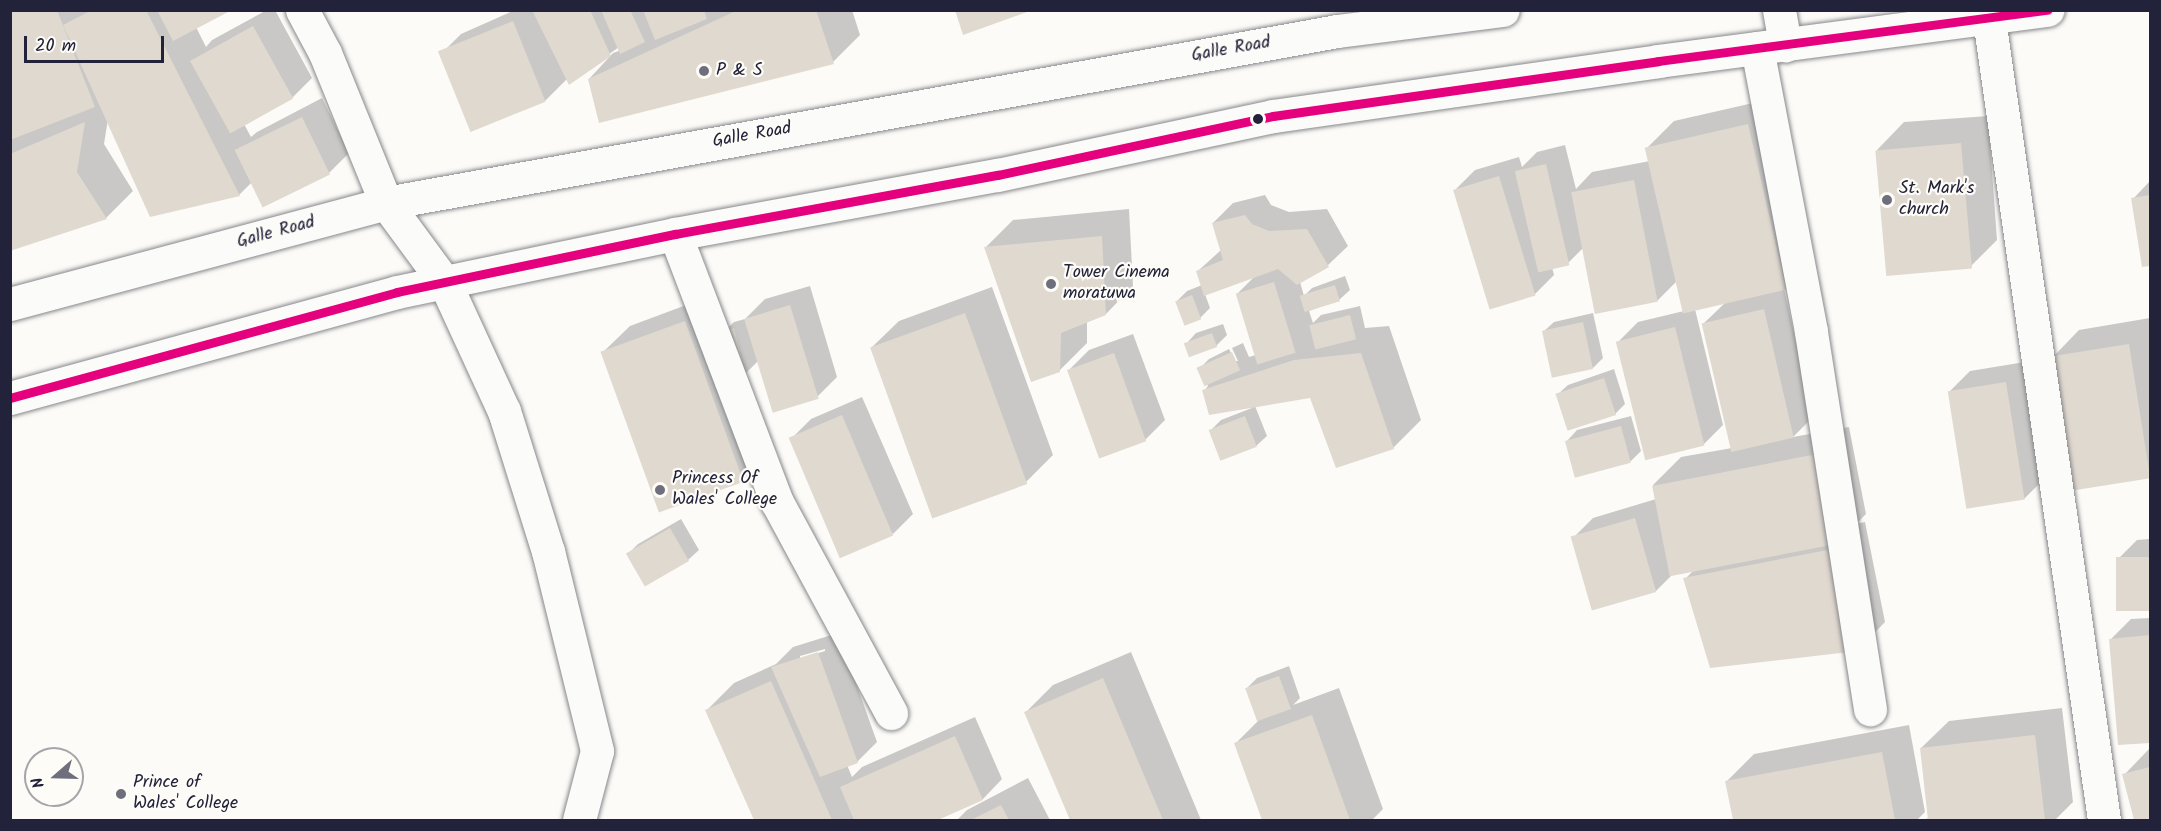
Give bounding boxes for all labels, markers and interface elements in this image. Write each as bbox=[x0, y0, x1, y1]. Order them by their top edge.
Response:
scale bar bbox=[27, 24, 166, 62]
text: 20 m bbox=[35, 32, 76, 61]
street label: Galle Road bbox=[1190, 32, 1272, 68]
place label: P & S bbox=[716, 60, 762, 82]
marker: P & S bbox=[697, 64, 711, 78]
unlabelled marker bbox=[1252, 113, 1264, 125]
street label: Galle Road bbox=[711, 118, 793, 154]
place label: St. Mark's church bbox=[1899, 179, 1974, 222]
marker: St. Mark's church bbox=[1880, 193, 1894, 207]
street label: Galle Road bbox=[235, 212, 317, 254]
place label: Tower Cinema moratuwa bbox=[1063, 263, 1170, 306]
marker: Tower Cinema moratuwa bbox=[1044, 277, 1058, 291]
place label: Princess Of Wales' College bbox=[672, 469, 777, 512]
marker: Princess Of Wales' College bbox=[653, 483, 667, 497]
north arrow bbox=[24, 747, 84, 807]
place label: Prince of Wales' College bbox=[133, 773, 238, 816]
text: N bbox=[25, 774, 52, 792]
marker: Prince of Wales' College bbox=[114, 787, 128, 801]

